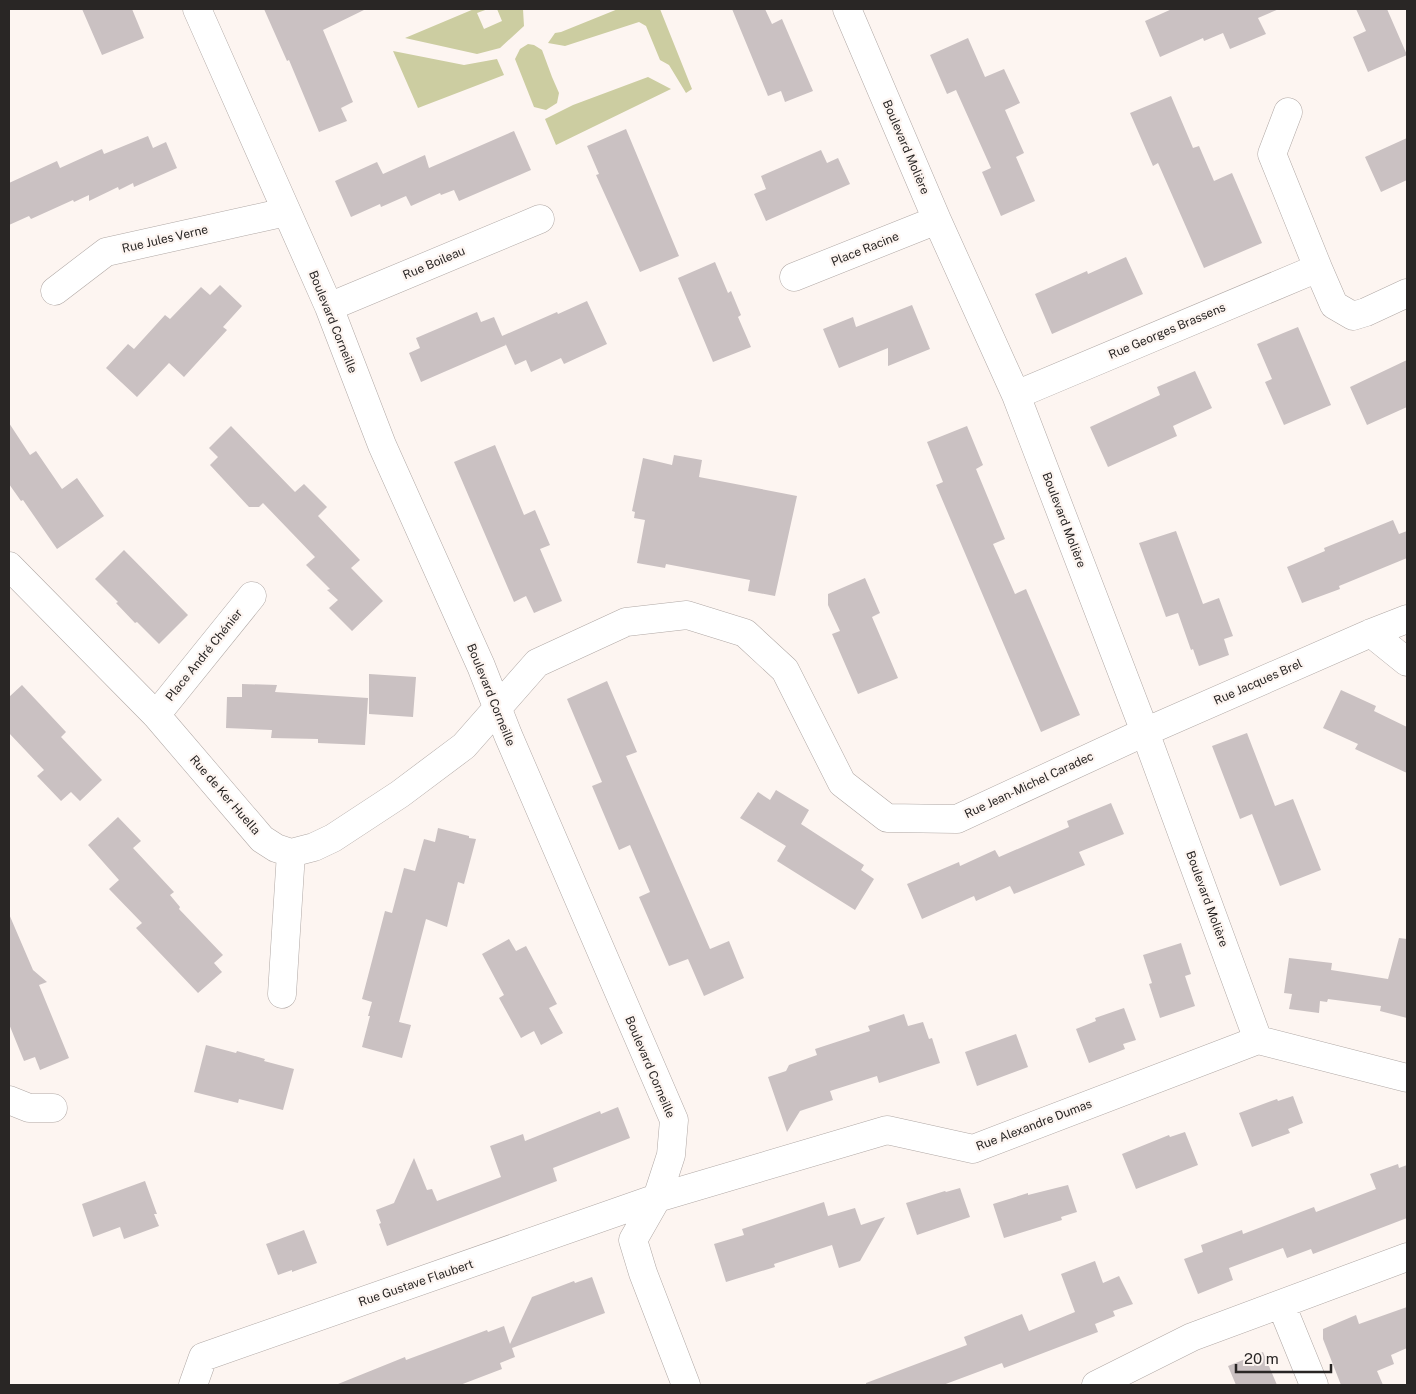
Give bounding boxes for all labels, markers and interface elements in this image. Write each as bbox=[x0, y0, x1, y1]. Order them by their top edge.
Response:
street label: Boulevard Molière bbox=[880, 98, 932, 196]
street label: Rue Jules Verne bbox=[121, 222, 210, 256]
street label: Place Racine bbox=[829, 229, 901, 269]
street label: Rue Boileau bbox=[401, 244, 467, 282]
street label: Boulevard Corneille bbox=[306, 269, 360, 375]
street label: Rue Georges Brassens bbox=[1107, 300, 1227, 362]
street label: Boulevard Molière bbox=[1039, 470, 1089, 570]
street label: Place André Chénier bbox=[163, 606, 246, 704]
street label: Boulevard Corneille bbox=[464, 642, 518, 748]
street label: Rue Jacques Brel bbox=[1212, 656, 1305, 708]
street label: Rue Jean-Michel Caradec bbox=[962, 749, 1096, 821]
street label: Rue de Ker Huella bbox=[187, 753, 263, 837]
street label: Boulevard Molière bbox=[1183, 849, 1231, 949]
street label: Boulevard Corneille bbox=[622, 1014, 678, 1120]
street label: Rue Alexandre Dumas bbox=[974, 1096, 1094, 1154]
street label: Rue Gustave Flaubert bbox=[357, 1257, 476, 1309]
scale bar bbox=[1236, 1342, 1331, 1374]
text: 20 m bbox=[1244, 1350, 1279, 1367]

